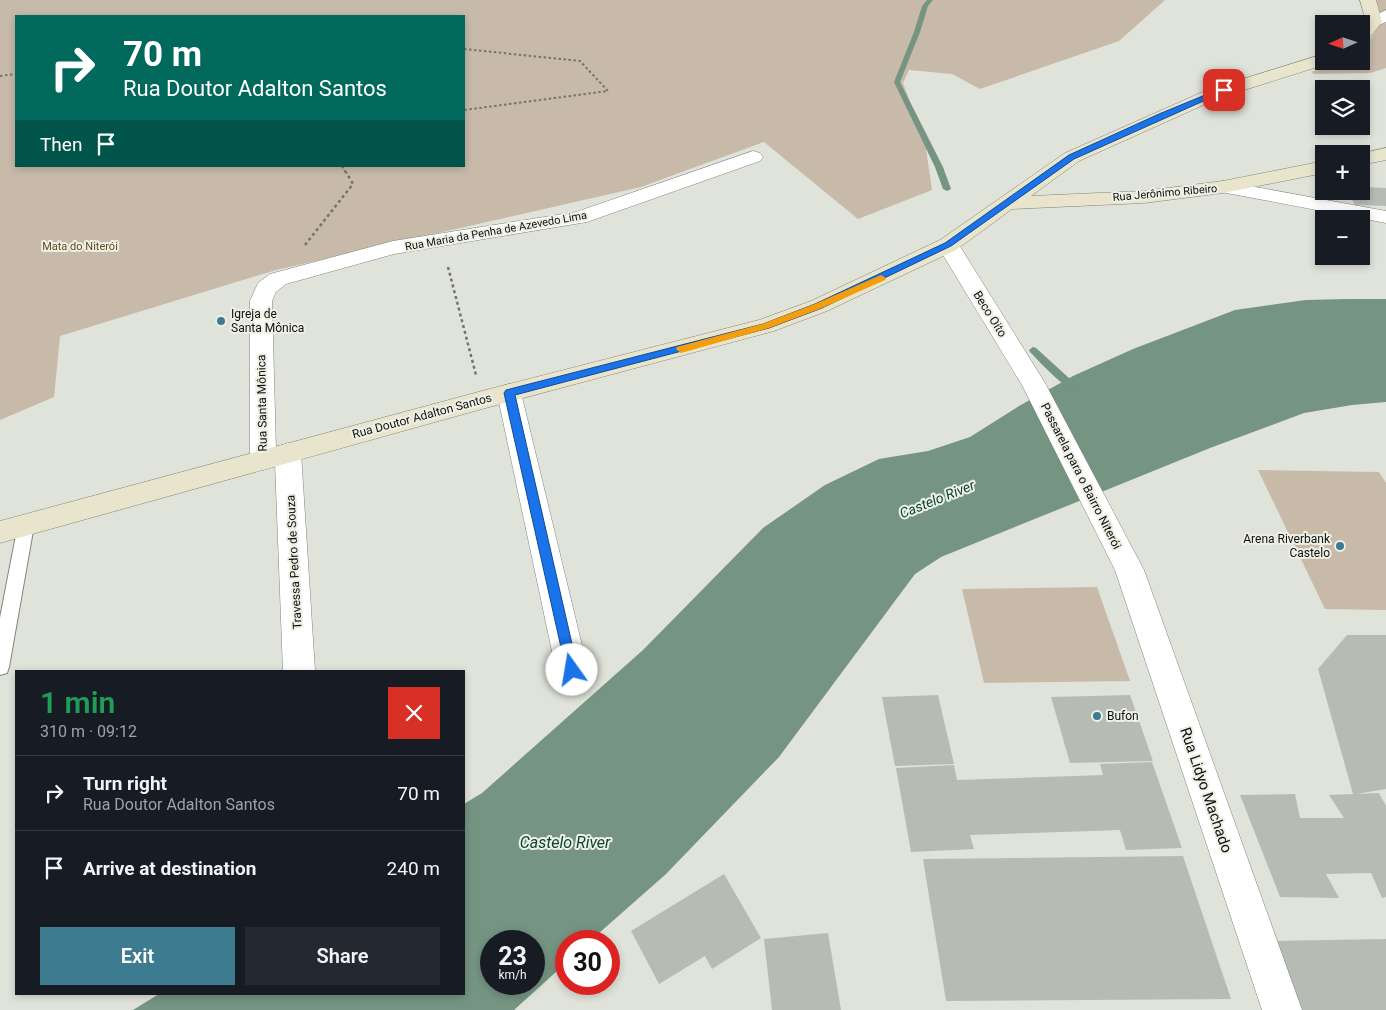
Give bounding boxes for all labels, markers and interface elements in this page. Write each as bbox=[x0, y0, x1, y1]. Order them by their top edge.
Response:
north arrow bbox=[1315, 15, 1370, 70]
map controls bbox=[1315, 15, 1370, 265]
text: 70 m bbox=[123, 34, 202, 75]
icon: right bbox=[40, 35, 105, 100]
pin bbox=[1203, 69, 1245, 111]
text: Rua Doutor Adalton Santos bbox=[123, 76, 387, 101]
icon: arrive bbox=[1210, 76, 1238, 104]
button: layers bbox=[1315, 80, 1370, 135]
icon: arrive bbox=[92, 130, 120, 158]
text: Then bbox=[40, 133, 82, 156]
button: + bbox=[1315, 145, 1370, 200]
street label: Rua Jerônimo Ribeiro bbox=[1112, 182, 1218, 204]
street label: Rua Maria da Penha de Azevedo Lima bbox=[404, 209, 588, 253]
button: − bbox=[1315, 210, 1370, 265]
park label: Mata do Niterói bbox=[42, 240, 118, 253]
street label: Beco Oito bbox=[970, 288, 1010, 340]
place label: Igreja de Santa Mônica bbox=[231, 307, 304, 335]
marker: Igreja de Santa Mônica bbox=[215, 315, 227, 327]
street label: Rua Santa Mônica bbox=[254, 354, 270, 452]
street label: Rua Doutor Adalton Santos bbox=[351, 391, 493, 441]
street label: Passarela para o Bairro Niterói bbox=[1038, 400, 1124, 552]
water label: Castelo River bbox=[897, 477, 977, 521]
street label: Travessa Pedro de Souza bbox=[283, 494, 305, 630]
place label: Arena Riverbank Castelo bbox=[1243, 532, 1331, 560]
marker: Arena Riverbank Castelo bbox=[1334, 540, 1346, 552]
position arrow bbox=[545, 643, 597, 695]
text: 1 min bbox=[40, 685, 115, 720]
button: close bbox=[388, 687, 440, 739]
place label: Bufon bbox=[1107, 709, 1139, 723]
marker: Bufon bbox=[1091, 710, 1103, 722]
text: 310 m · 09:12 bbox=[40, 722, 137, 741]
street label: Rua Lidyo Machado bbox=[1176, 725, 1236, 855]
text: Turn right bbox=[83, 772, 167, 795]
icon: right bbox=[40, 779, 68, 807]
text: 70 m bbox=[397, 782, 440, 805]
text: Rua Doutor Adalton Santos bbox=[83, 795, 275, 814]
water label: Castelo River bbox=[520, 833, 611, 852]
icon: arrive bbox=[40, 854, 68, 882]
text: Arrive at destination bbox=[83, 857, 256, 880]
text: 240 m bbox=[387, 857, 440, 880]
button: Exit bbox=[40, 927, 235, 985]
button: Share bbox=[245, 927, 440, 985]
speed limit sign: 30 bbox=[555, 930, 620, 995]
text: 23 bbox=[498, 942, 527, 971]
text: km/h bbox=[498, 968, 527, 982]

